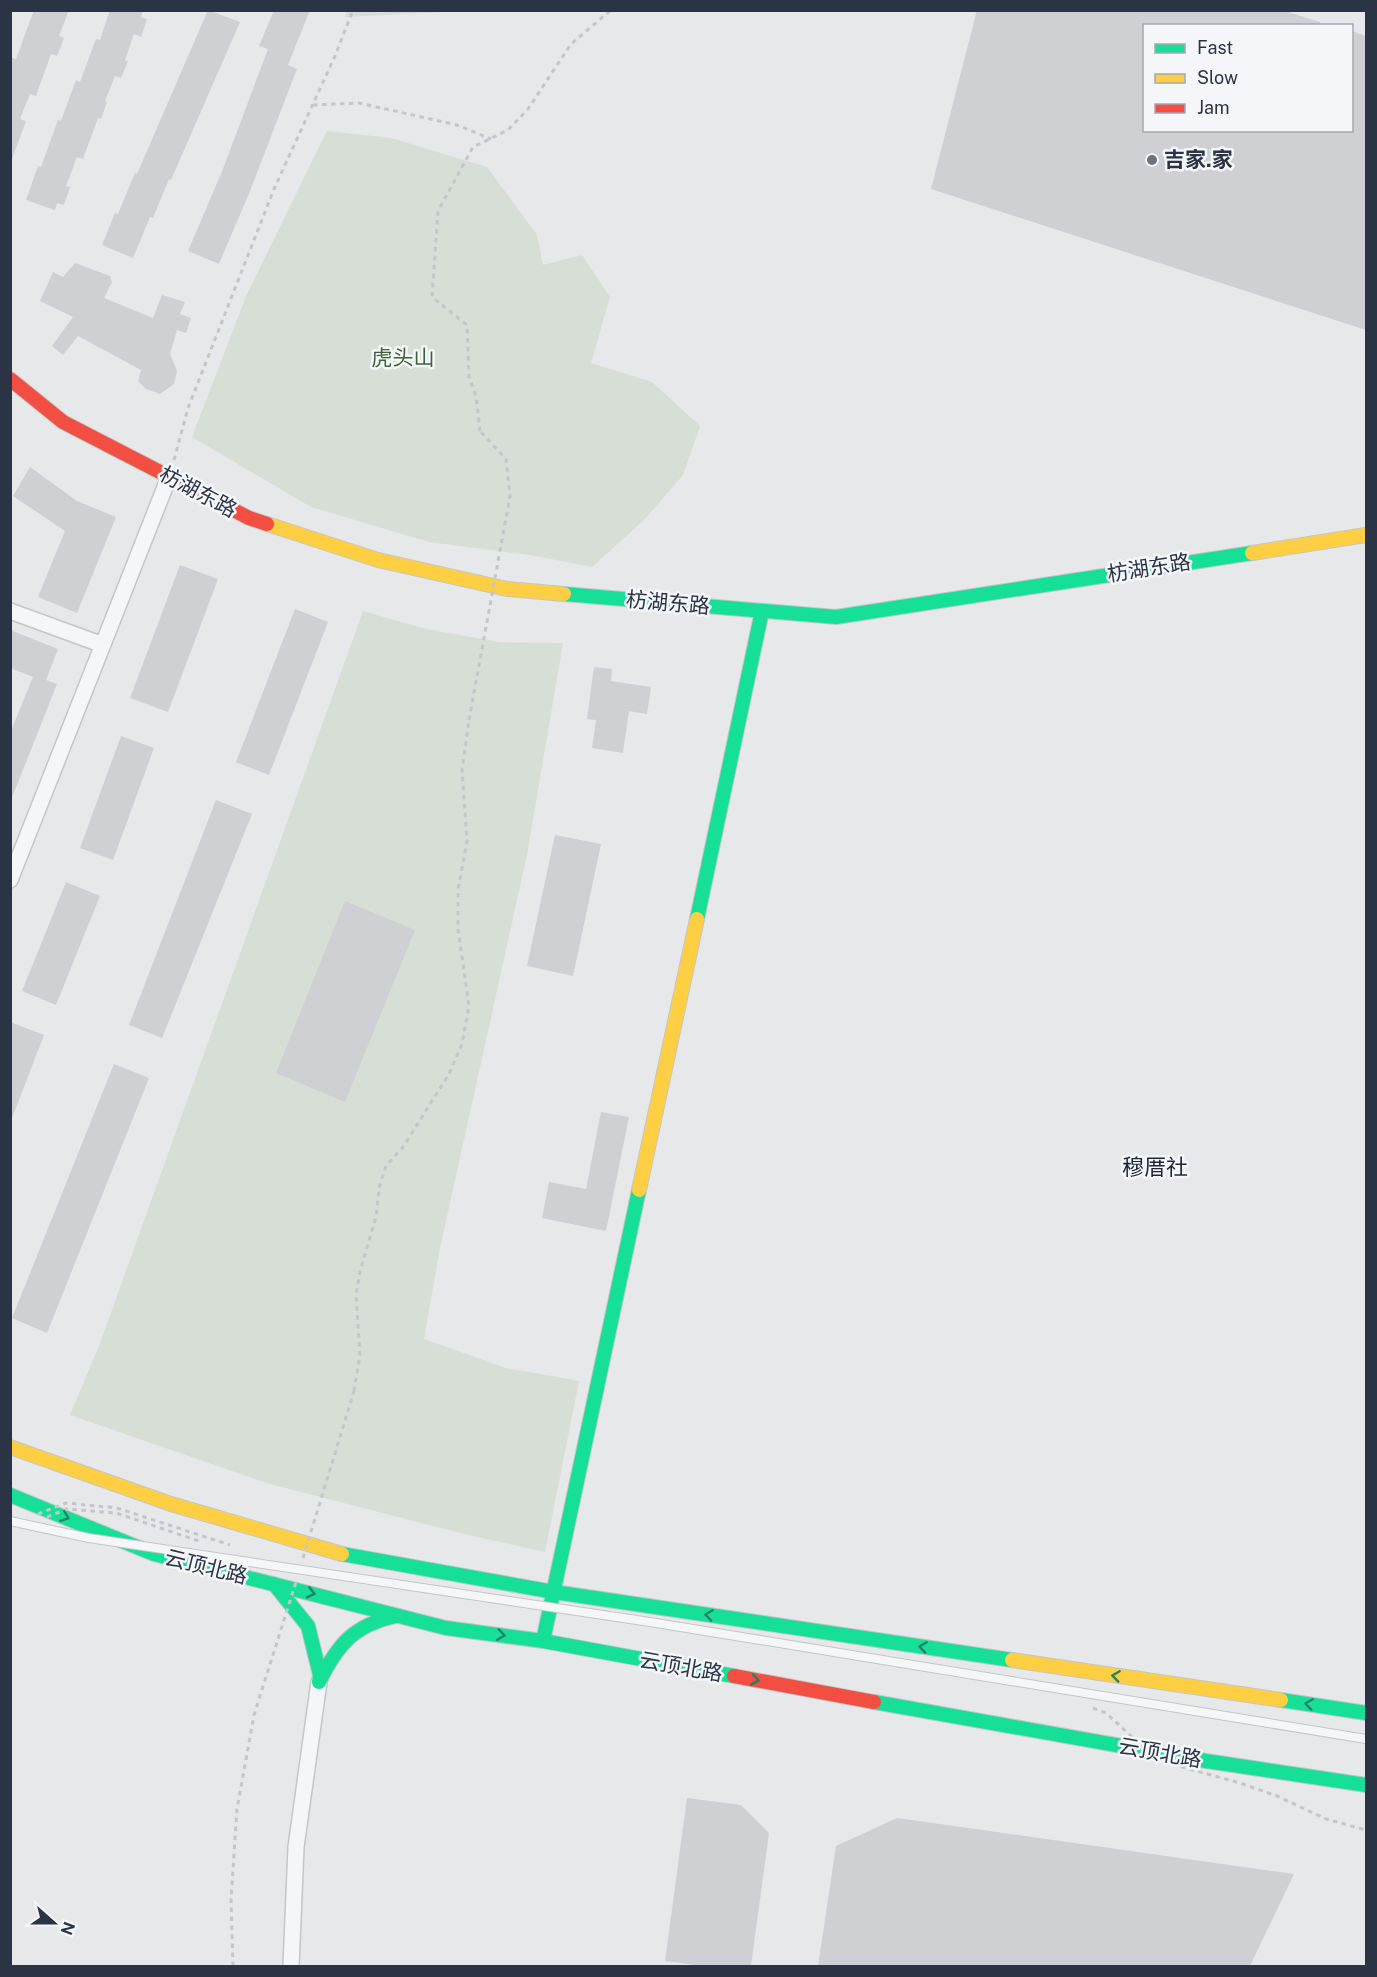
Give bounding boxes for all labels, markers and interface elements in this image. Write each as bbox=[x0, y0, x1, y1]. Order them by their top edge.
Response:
legend bbox=[1143, 24, 1353, 132]
text: Fast bbox=[1197, 37, 1233, 58]
text: Slow bbox=[1197, 67, 1238, 88]
text: Jam bbox=[1197, 97, 1230, 118]
place label: 吉家.家 bbox=[1164, 147, 1233, 172]
marker: 吉家.家 bbox=[1145, 153, 1159, 167]
park label: 虎头山 bbox=[372, 345, 435, 370]
street label: 枋湖东路 bbox=[155, 461, 241, 522]
street label: 枋湖东路 bbox=[1105, 549, 1192, 586]
street label: 枋湖东路 bbox=[625, 586, 711, 619]
district label: 穆厝社 bbox=[1122, 1154, 1188, 1180]
one-way arrow bbox=[58, 1510, 69, 1522]
street label: 云顶北路 bbox=[162, 1544, 250, 1589]
one-way arrow bbox=[305, 1586, 315, 1599]
one-way arrow bbox=[705, 1610, 714, 1622]
one-way arrow bbox=[496, 1628, 505, 1641]
one-way arrow bbox=[918, 1641, 927, 1653]
street label: 云顶北路 bbox=[638, 1647, 725, 1686]
one-way arrow bbox=[1111, 1670, 1120, 1682]
one-way arrow bbox=[749, 1673, 759, 1686]
one-way arrow bbox=[1304, 1699, 1313, 1711]
street label: 云顶北路 bbox=[1117, 1733, 1204, 1772]
north arrow bbox=[24, 1893, 84, 1953]
text: N bbox=[56, 1919, 79, 1937]

